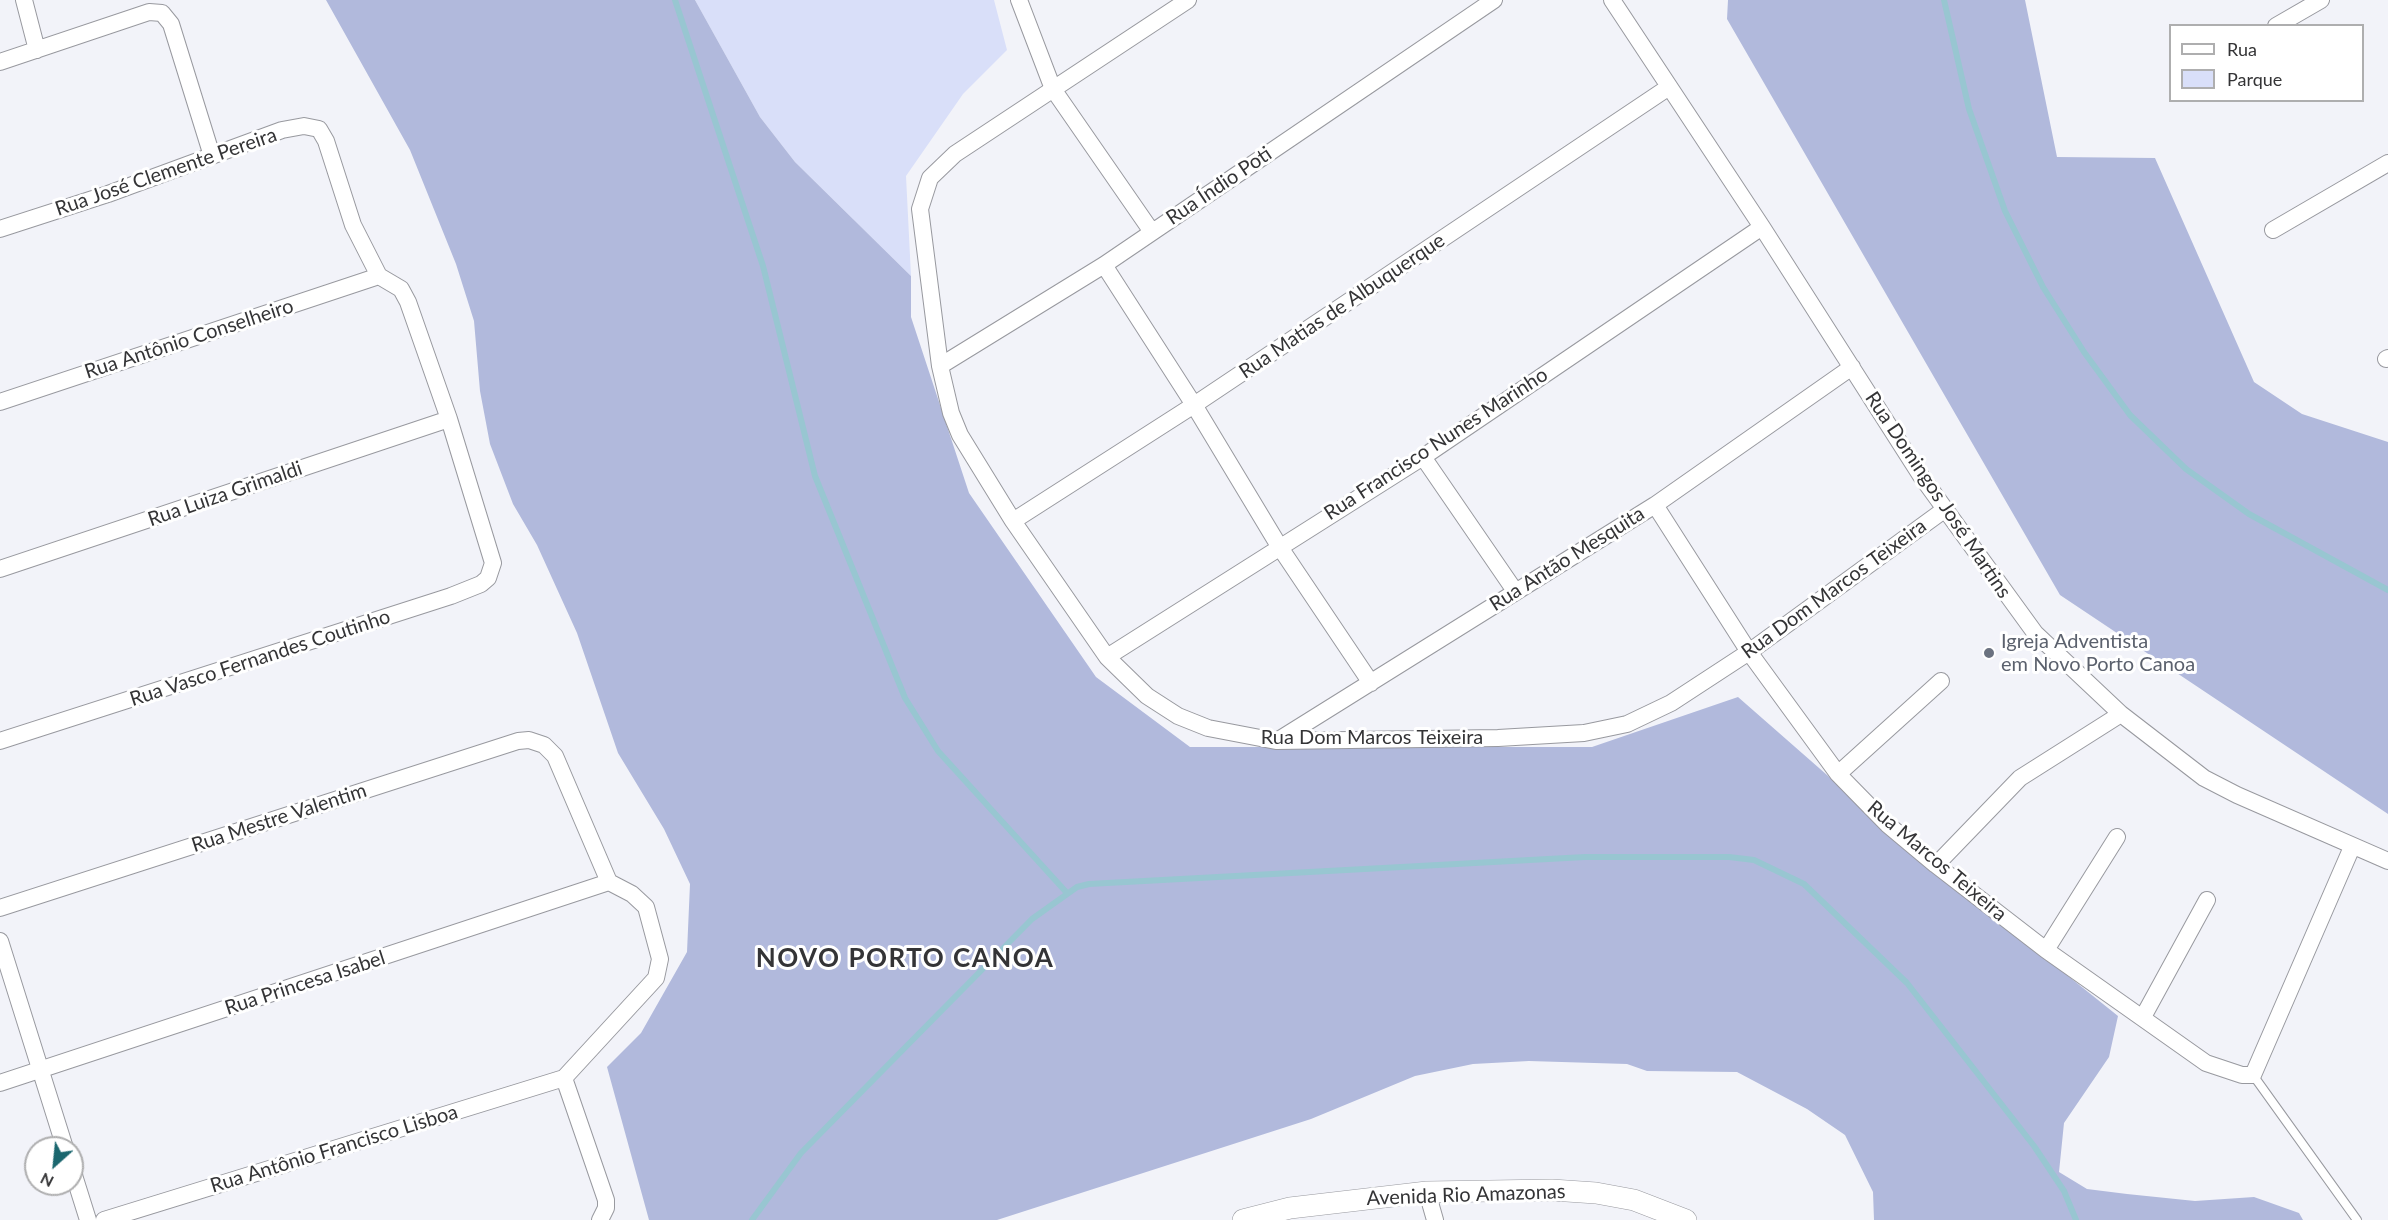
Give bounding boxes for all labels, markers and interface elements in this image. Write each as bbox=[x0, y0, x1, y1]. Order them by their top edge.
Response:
legend bbox=[2169, 24, 2364, 102]
text: Rua bbox=[2227, 38, 2257, 60]
text: Parque bbox=[2227, 68, 2282, 90]
street label: Rua José Clemente Pereira bbox=[52, 123, 280, 221]
street label: Rua Índio Poti bbox=[1162, 142, 1276, 230]
street label: Rua Matias de Albuquerque bbox=[1235, 228, 1449, 384]
street label: Rua Antônio Conselheiro bbox=[82, 294, 296, 384]
street label: Rua Francisco Nunes Marinho bbox=[1320, 363, 1552, 525]
street label: Rua Domingos José Martins bbox=[1860, 387, 2016, 603]
street label: Rua Luiza Grimaldi bbox=[145, 456, 305, 532]
street label: Rua Antão Mesquita bbox=[1485, 502, 1649, 616]
street label: Rua Dom Marcos Teixeira bbox=[1737, 514, 1931, 664]
street label: Rua Vasco Fernandes Coutinho bbox=[127, 604, 393, 712]
place label: Igreja Adventista em Novo Porto Canoa bbox=[2001, 630, 2195, 677]
marker: Igreja Adventista em Novo Porto Canoa bbox=[1982, 646, 1996, 660]
street label: Rua Dom Marcos Teixeira bbox=[1261, 726, 1483, 750]
street label: Rua Mestre Valentim bbox=[188, 778, 370, 858]
street label: Rua Marcos Teixeira bbox=[1862, 796, 2012, 926]
district label: NOVO PORTO CANOA bbox=[756, 943, 1054, 975]
street label: Rua Princesa Isabel bbox=[222, 946, 388, 1020]
street label: Rua Antônio Francisco Lisboa bbox=[207, 1100, 461, 1198]
north arrow bbox=[24, 1136, 84, 1196]
text: N bbox=[37, 1169, 56, 1192]
street label: Avenida Rio Amazonas bbox=[1366, 1180, 1566, 1210]

